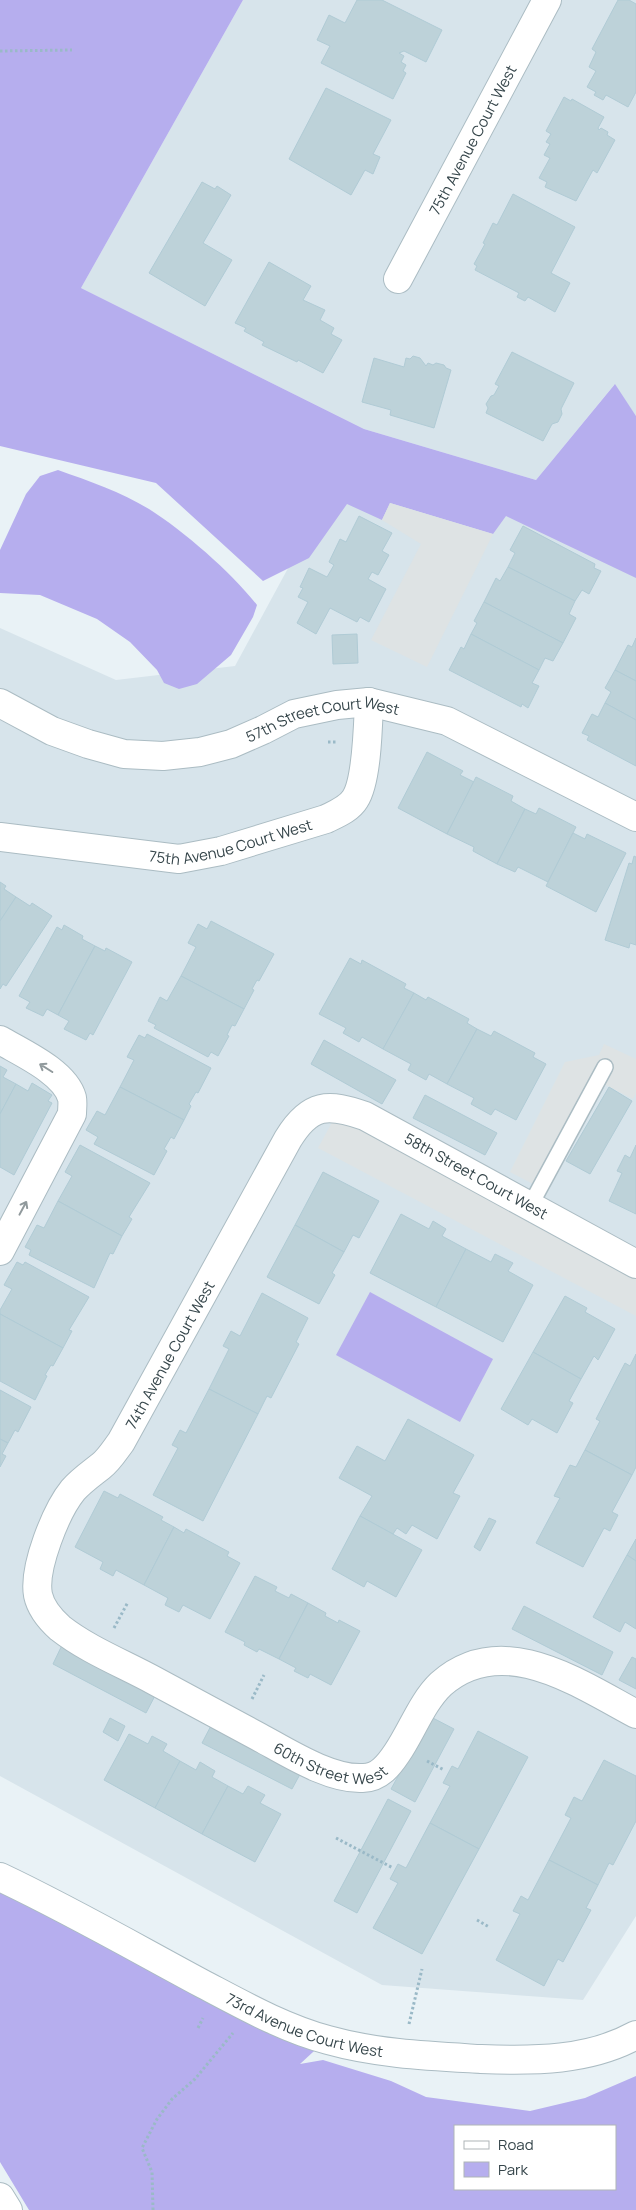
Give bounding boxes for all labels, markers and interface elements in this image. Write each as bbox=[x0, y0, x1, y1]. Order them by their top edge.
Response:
street label: 75th Avenue Court West bbox=[424, 61, 521, 218]
street label: 57th Street Court West bbox=[242, 691, 402, 747]
street label: 75th Avenue Court West bbox=[148, 813, 315, 870]
one-way arrow bbox=[40, 1063, 54, 1073]
street label: 58th Street Court West bbox=[400, 1128, 552, 1224]
one-way arrow bbox=[19, 1201, 28, 1216]
street label: 74th Avenue Court West bbox=[120, 1277, 220, 1433]
street label: 60th Street West bbox=[270, 1737, 392, 1789]
street label: 73rd Avenue Court West bbox=[222, 1988, 385, 2062]
legend bbox=[454, 2125, 616, 2190]
text: Road bbox=[498, 2134, 534, 2155]
text: Park bbox=[498, 2159, 528, 2180]

